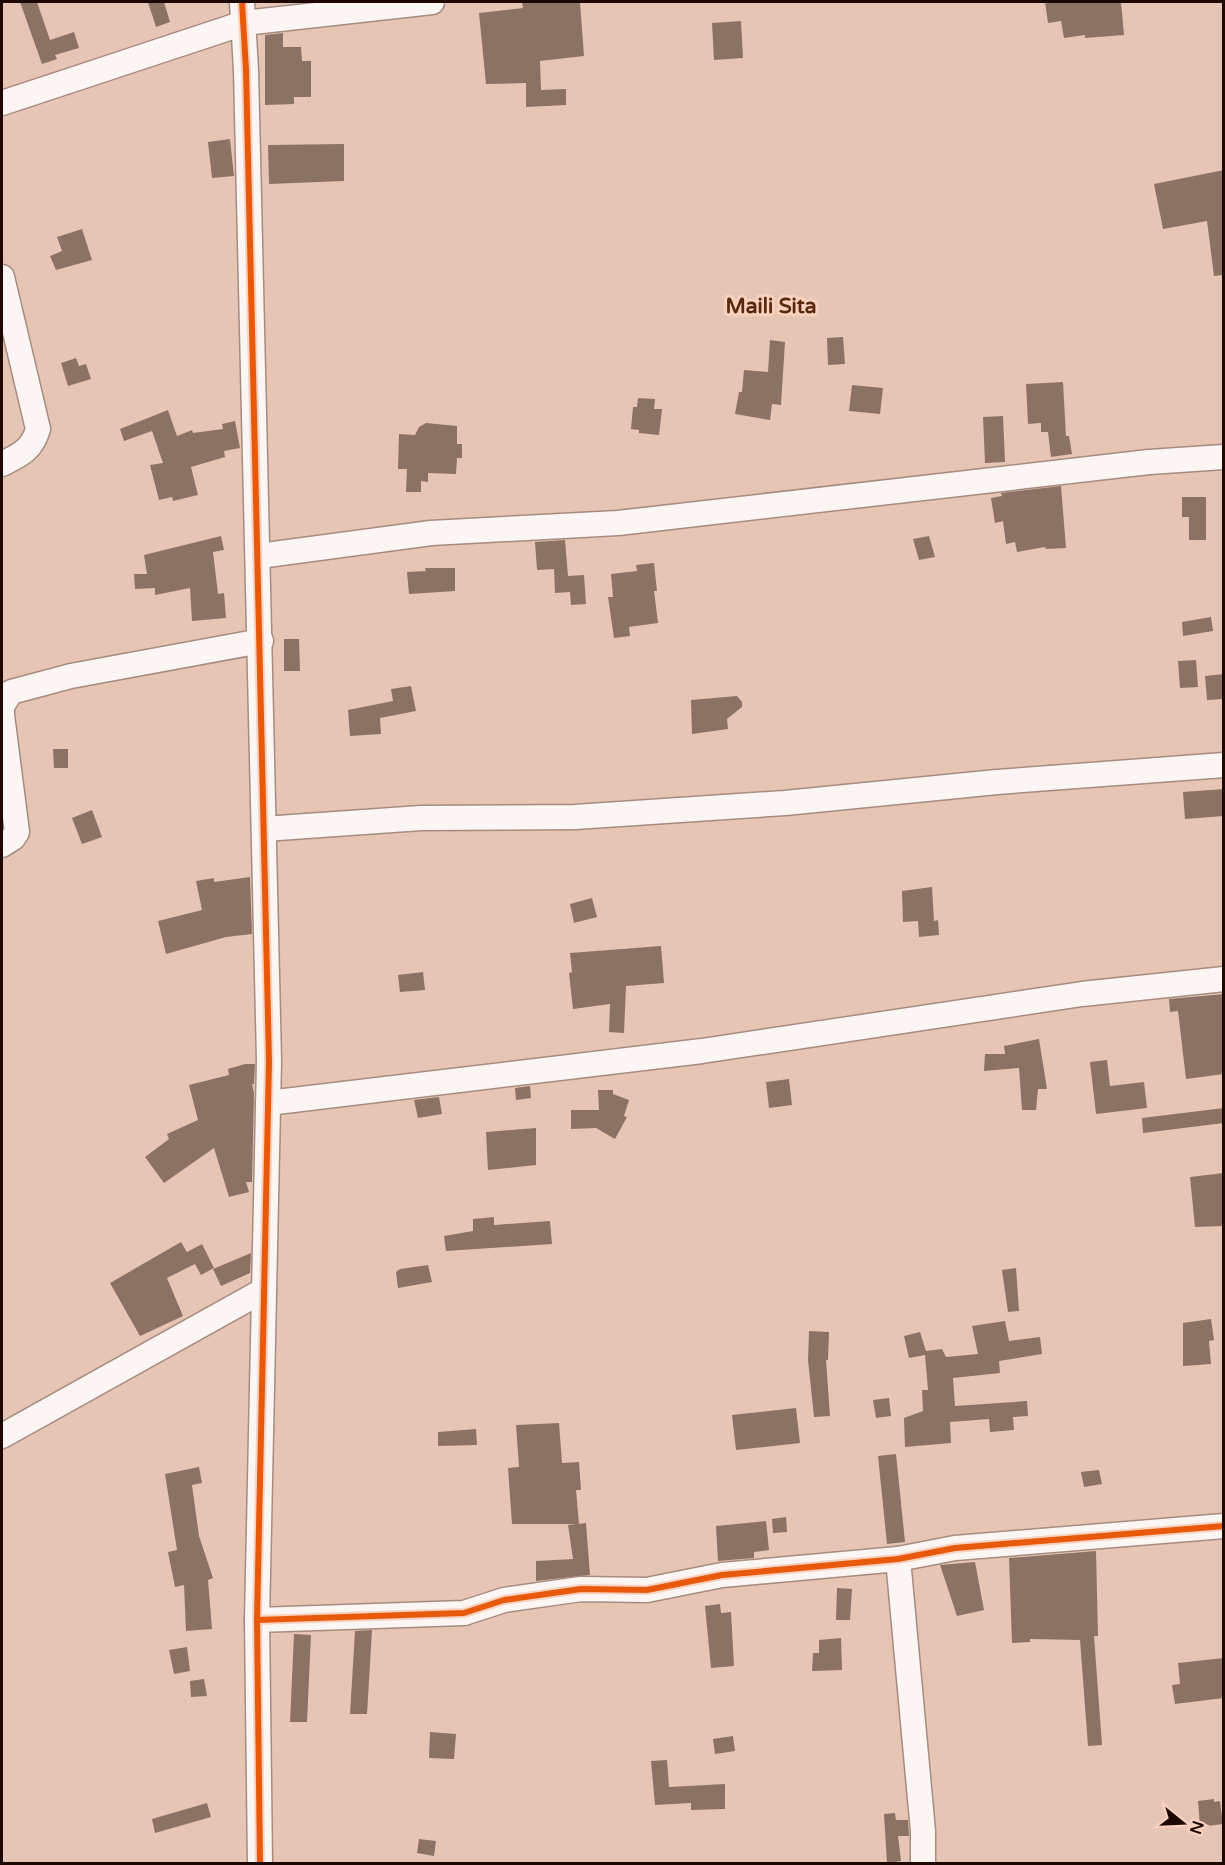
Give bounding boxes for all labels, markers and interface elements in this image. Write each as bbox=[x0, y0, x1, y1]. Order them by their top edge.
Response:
district label: Maili Sita bbox=[725, 294, 817, 319]
north arrow bbox=[1153, 1793, 1213, 1853]
text: N bbox=[1185, 1818, 1208, 1837]

